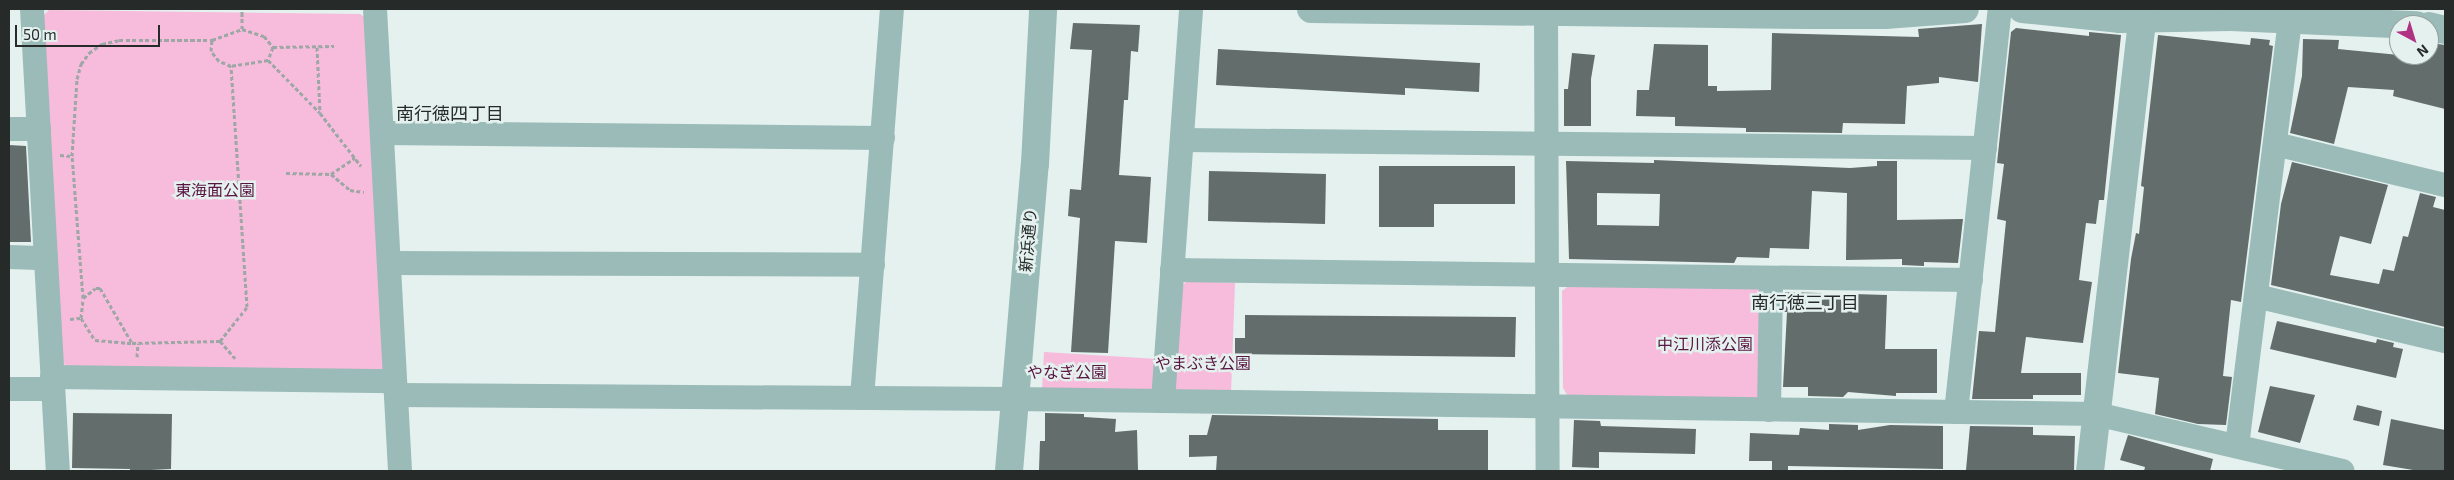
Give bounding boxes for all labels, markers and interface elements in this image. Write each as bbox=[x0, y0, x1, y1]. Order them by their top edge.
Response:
scale bar bbox=[18, 15, 162, 47]
north arrow bbox=[2389, 15, 2439, 65]
text: 50 m bbox=[23, 25, 57, 43]
text: N bbox=[2414, 41, 2432, 61]
district label: 南行徳四丁目 bbox=[396, 102, 504, 124]
park label: 東海面公園 bbox=[175, 180, 255, 200]
street label: 新浜通り bbox=[1016, 207, 1040, 273]
district label: 南行徳三丁目 bbox=[1751, 291, 1859, 313]
park label: 中江川添公園 bbox=[1657, 334, 1753, 354]
park label: やまぶき公園 bbox=[1155, 353, 1251, 373]
park label: やなぎ公園 bbox=[1027, 362, 1107, 382]

